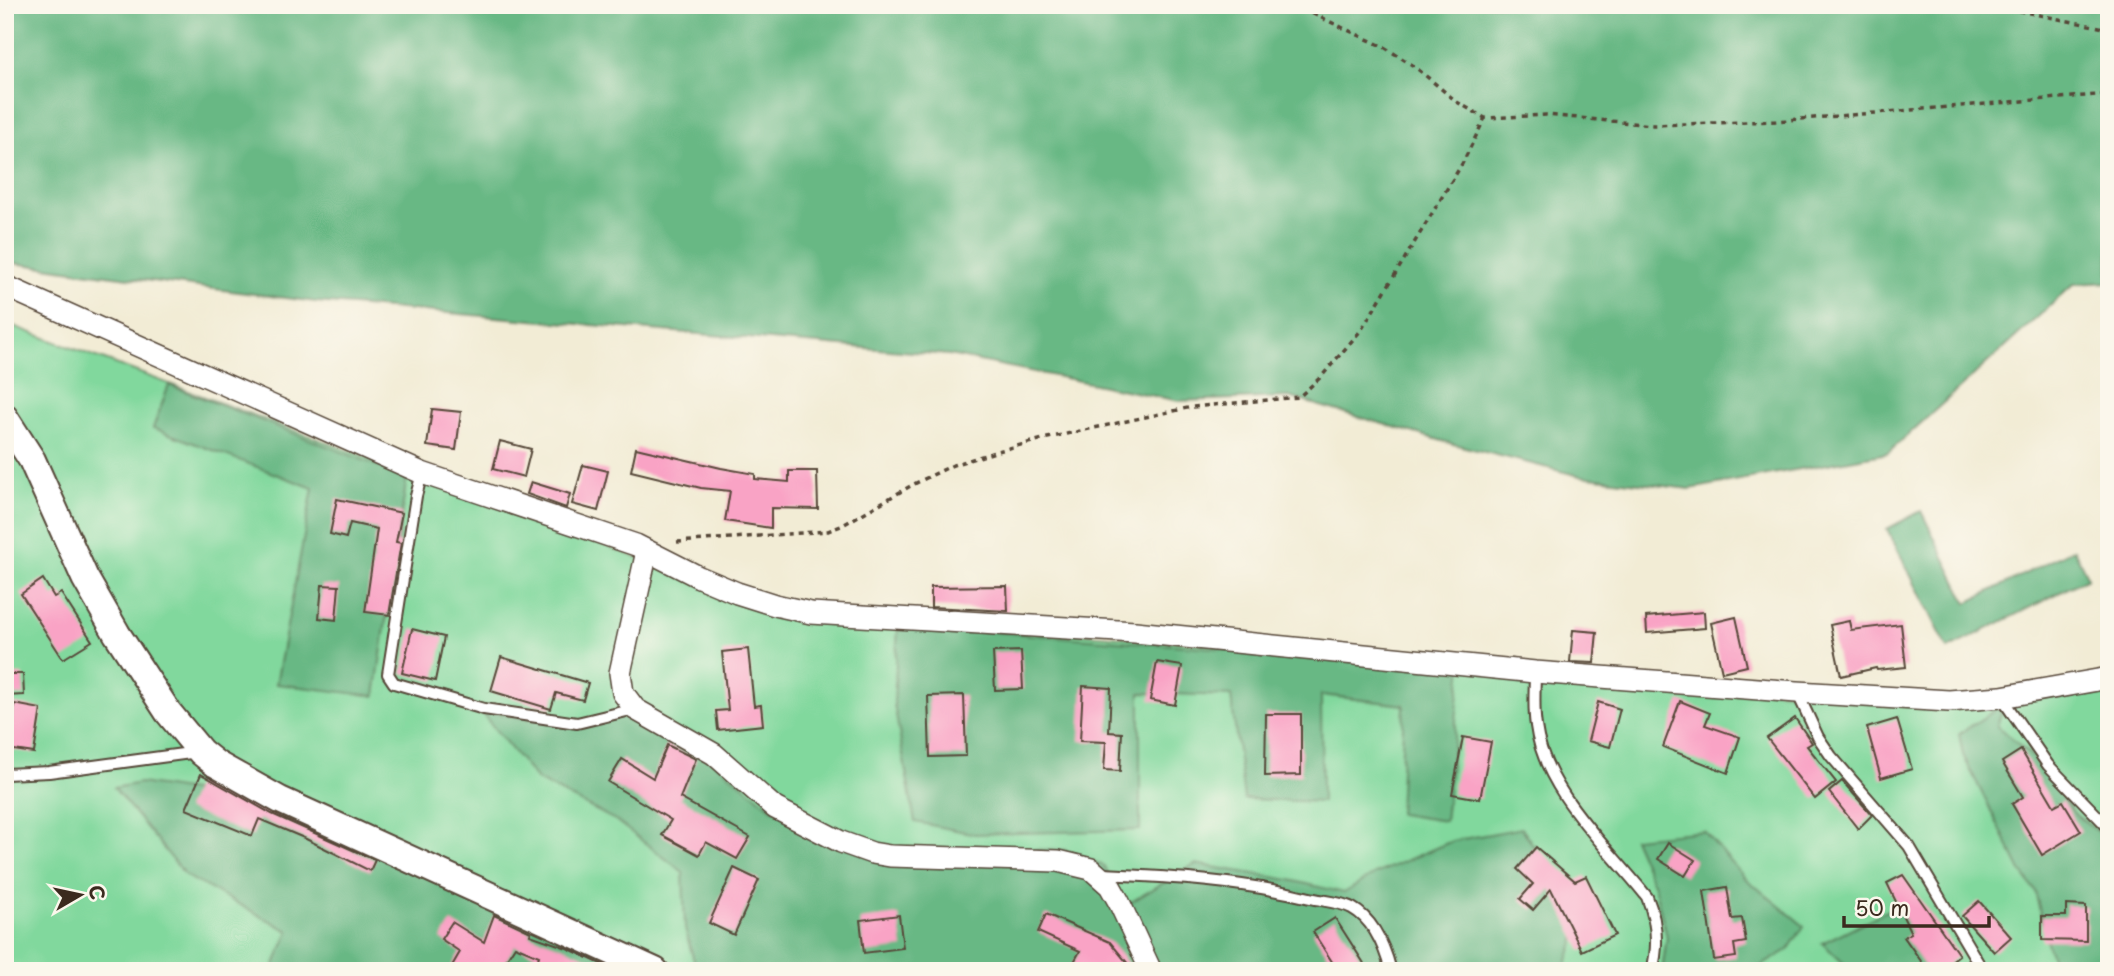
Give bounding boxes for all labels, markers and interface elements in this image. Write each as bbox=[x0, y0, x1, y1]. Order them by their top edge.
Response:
north arrow bbox=[46, 860, 116, 930]
text: С bbox=[83, 883, 113, 901]
scale bar bbox=[1844, 885, 1990, 929]
text: 50 m bbox=[1855, 891, 1909, 923]

